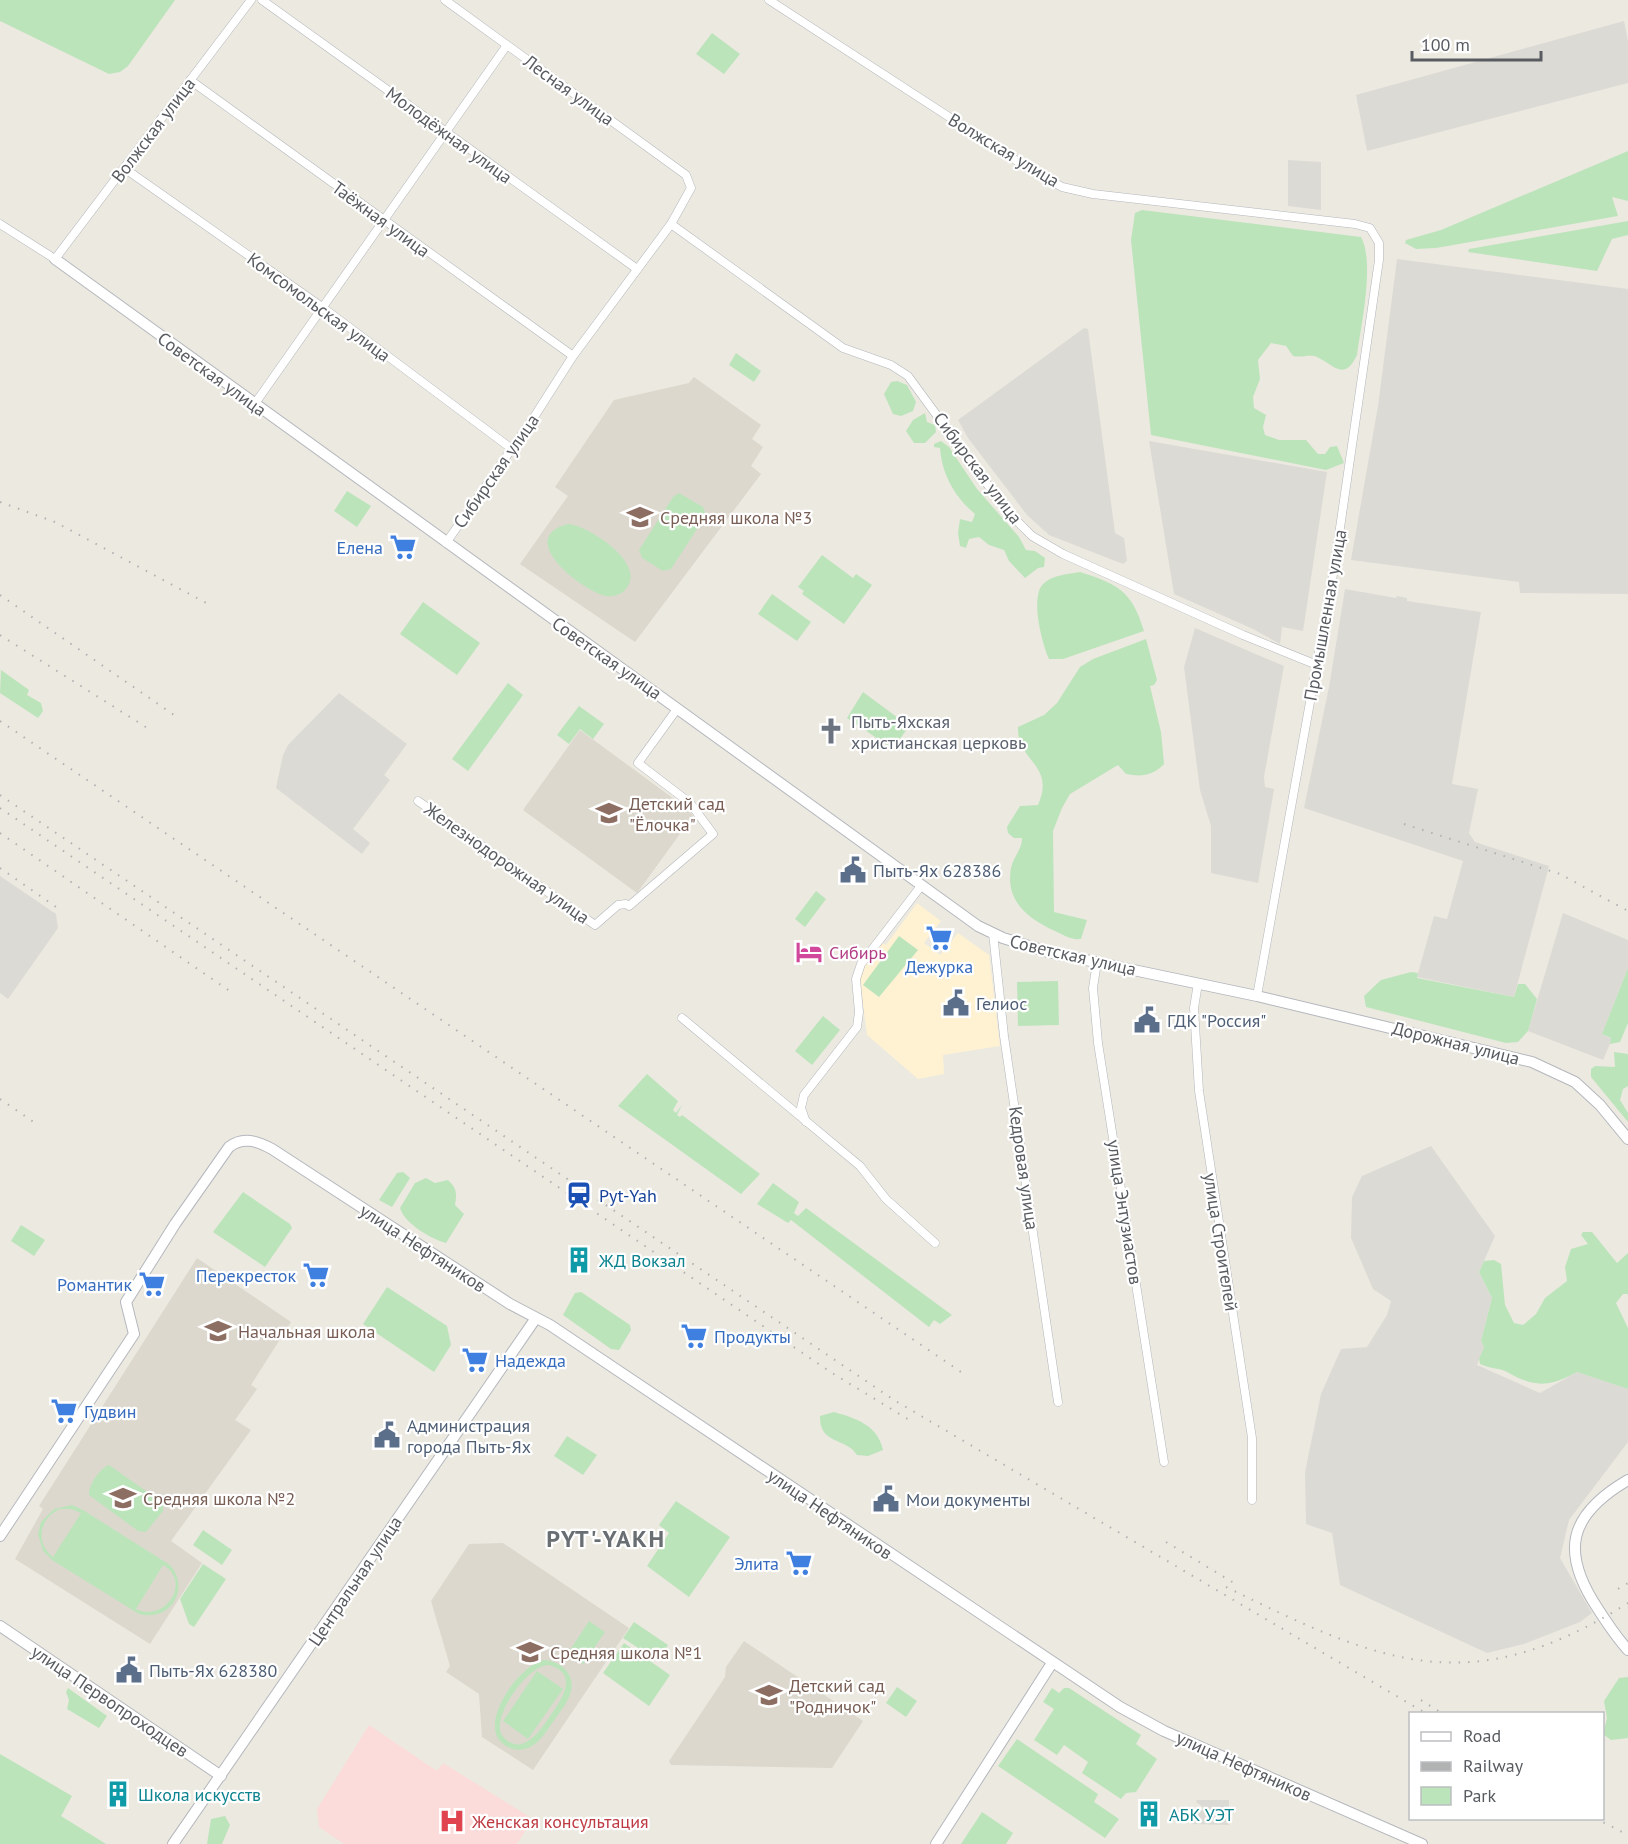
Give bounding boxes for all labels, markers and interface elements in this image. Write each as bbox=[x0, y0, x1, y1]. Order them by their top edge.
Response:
scale bar bbox=[1412, 24, 1541, 62]
text: 100 m bbox=[1421, 33, 1470, 56]
street label: Лесная улица bbox=[519, 49, 619, 130]
street label: Волжская улица bbox=[106, 73, 200, 187]
street label: Молодёжная улица bbox=[381, 81, 517, 189]
street label: Волжская улица bbox=[944, 108, 1064, 192]
street label: Таёжная улица bbox=[327, 176, 435, 262]
street label: Комсомольская улица bbox=[243, 247, 395, 367]
street label: Советская улица bbox=[153, 327, 271, 421]
street label: Сибирская улица bbox=[928, 408, 1028, 528]
street label: Сибирская улица bbox=[448, 409, 544, 533]
school or university icon: Средняя школа №3 bbox=[625, 502, 655, 532]
place label: Средняя школа №3 bbox=[660, 506, 812, 529]
street label: Промышленная улица bbox=[1299, 527, 1351, 703]
supermarket icon: Елена bbox=[388, 532, 418, 562]
place label: Елена bbox=[337, 536, 383, 559]
street label: Советская улица bbox=[548, 612, 666, 704]
place label: Пыть-Яхская христианская церковь bbox=[851, 710, 1026, 754]
church icon: Пыть-Яхская христианская церковь bbox=[816, 716, 846, 746]
place label: Детский сад "Ёлочка" bbox=[629, 792, 725, 836]
street label: Железнодорожная улица bbox=[419, 797, 594, 929]
school or university icon: Детский сад "Ёлочка" bbox=[594, 798, 624, 828]
public building icon: Пыть-Ях 628386 bbox=[838, 855, 868, 885]
place label: Пыть-Ях 628386 bbox=[873, 859, 1001, 882]
supermarket icon: Дежурка bbox=[924, 923, 954, 953]
street label: Советская улица bbox=[1008, 929, 1138, 981]
hotel icon: Сибирь bbox=[794, 937, 824, 967]
place label: Сибирь bbox=[829, 941, 887, 964]
place label: Дежурка bbox=[905, 955, 973, 978]
public building icon: Гелиос bbox=[941, 988, 971, 1018]
place label: Гелиос bbox=[976, 992, 1027, 1015]
public building icon: ГДК "Россия" bbox=[1132, 1005, 1162, 1035]
place label: ГДК "Россия" bbox=[1167, 1009, 1266, 1032]
street label: Дорожная улица bbox=[1390, 1016, 1522, 1070]
street label: Кедровая улица bbox=[1004, 1105, 1044, 1231]
street label: улица Энтузиастов bbox=[1102, 1138, 1148, 1286]
street label: улица Строителей bbox=[1199, 1171, 1243, 1313]
station icon: Pyt-Yah bbox=[564, 1180, 594, 1210]
place label: Pyt-Yah bbox=[599, 1184, 657, 1207]
street label: улица Нефтяников bbox=[356, 1199, 490, 1297]
building icon: ЖД Вокзал bbox=[564, 1245, 594, 1275]
place label: ЖД Вокзал bbox=[598, 1249, 686, 1272]
supermarket icon: Перекресток bbox=[301, 1260, 331, 1290]
place label: Перекресток bbox=[196, 1264, 296, 1287]
supermarket icon: Романтик bbox=[137, 1269, 167, 1299]
place label: Романтик bbox=[57, 1273, 132, 1296]
school or university icon: Начальная школа bbox=[203, 1316, 233, 1346]
place label: Начальная школа bbox=[238, 1320, 375, 1343]
supermarket icon: Продукты bbox=[679, 1321, 709, 1351]
place label: Продукты bbox=[714, 1325, 791, 1348]
supermarket icon: Надежда bbox=[460, 1345, 490, 1375]
place label: Надежда bbox=[495, 1349, 566, 1372]
supermarket icon: Гудвин bbox=[49, 1396, 79, 1426]
place label: Гудвин bbox=[84, 1400, 136, 1423]
place label: Администрация города Пыть-Ях bbox=[407, 1414, 531, 1458]
public building icon: Администрация города Пыть-Ях bbox=[372, 1420, 402, 1450]
street label: улица Нефтяников bbox=[763, 1464, 897, 1564]
school or university icon: Средняя школа №2 bbox=[108, 1483, 138, 1513]
public building icon: Мои документы bbox=[871, 1484, 901, 1514]
place label: Средняя школа №2 bbox=[143, 1487, 295, 1510]
place label: Мои документы bbox=[906, 1488, 1030, 1511]
street label: Центральная улица bbox=[303, 1512, 407, 1650]
district label: PYT'-YAKH bbox=[546, 1523, 666, 1554]
supermarket icon: Элита bbox=[784, 1548, 814, 1578]
place label: Элита bbox=[734, 1552, 779, 1575]
school or university icon: Средняя школа №1 bbox=[515, 1637, 545, 1667]
street label: улица Первопроходцев bbox=[27, 1640, 193, 1762]
place label: Средняя школа №1 bbox=[550, 1641, 702, 1664]
public building icon: Пыть-Ях 628380 bbox=[114, 1655, 144, 1685]
place label: Пыть-Ях 628380 bbox=[149, 1659, 278, 1682]
place label: Детский сад "Родничок" bbox=[789, 1674, 885, 1718]
school or university icon: Детский сад "Родничок" bbox=[754, 1680, 784, 1710]
legend bbox=[1409, 1712, 1604, 1820]
text: Road bbox=[1463, 1724, 1501, 1747]
street label: улица Нефтяников bbox=[1173, 1726, 1315, 1806]
text: Railway bbox=[1463, 1754, 1524, 1777]
building icon: Школа искусств bbox=[103, 1779, 133, 1809]
place label: Школа искусств bbox=[138, 1783, 261, 1806]
text: Park bbox=[1463, 1784, 1496, 1807]
building icon: АБК УЭТ bbox=[1134, 1799, 1164, 1829]
place label: АБК УЭТ bbox=[1169, 1803, 1234, 1826]
hospital icon: Женская консультация bbox=[437, 1806, 467, 1836]
place label: Женская консультация bbox=[471, 1810, 649, 1833]

